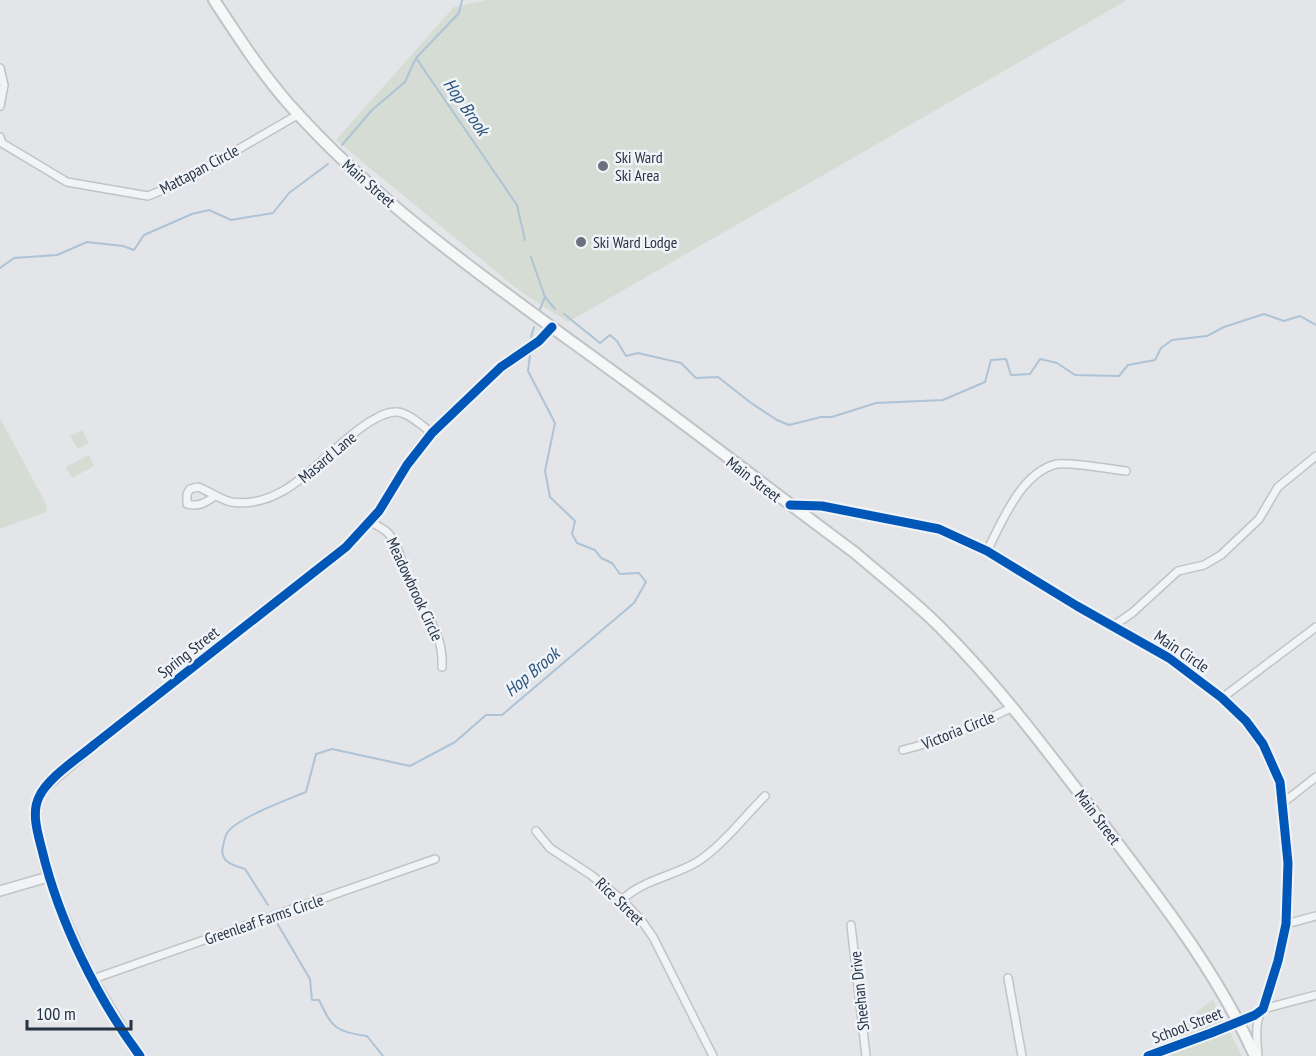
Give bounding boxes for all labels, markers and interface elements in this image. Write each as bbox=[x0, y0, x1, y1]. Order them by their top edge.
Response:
water label: Hop Brook bbox=[438, 73, 496, 142]
street label: Mattapan Circle bbox=[156, 140, 242, 198]
place label: Ski Ward Ski Area bbox=[615, 147, 663, 185]
street label: Main Street bbox=[338, 155, 400, 212]
marker: Ski Ward Ski Area bbox=[596, 159, 610, 173]
place label: Ski Ward Lodge bbox=[593, 232, 677, 252]
marker: Ski Ward Lodge bbox=[574, 235, 588, 249]
street label: Masard Lane bbox=[294, 427, 360, 487]
street label: Main Street bbox=[723, 452, 786, 506]
street label: Meadowbrook Circle bbox=[382, 534, 448, 644]
street label: Spring Street bbox=[153, 622, 223, 682]
street label: Main Circle bbox=[1151, 625, 1213, 677]
water label: Hop Brook bbox=[499, 641, 566, 701]
street label: Victoria Circle bbox=[918, 706, 997, 754]
street label: Main Street bbox=[1071, 786, 1125, 849]
street label: Rice Street bbox=[592, 873, 649, 929]
street label: Greenleaf Farms Circle bbox=[202, 889, 326, 949]
street label: Sheehan Drive bbox=[845, 950, 873, 1032]
scale bar bbox=[27, 993, 130, 1031]
text: 100 m bbox=[36, 1002, 76, 1025]
street label: School Street bbox=[1149, 1002, 1226, 1048]

